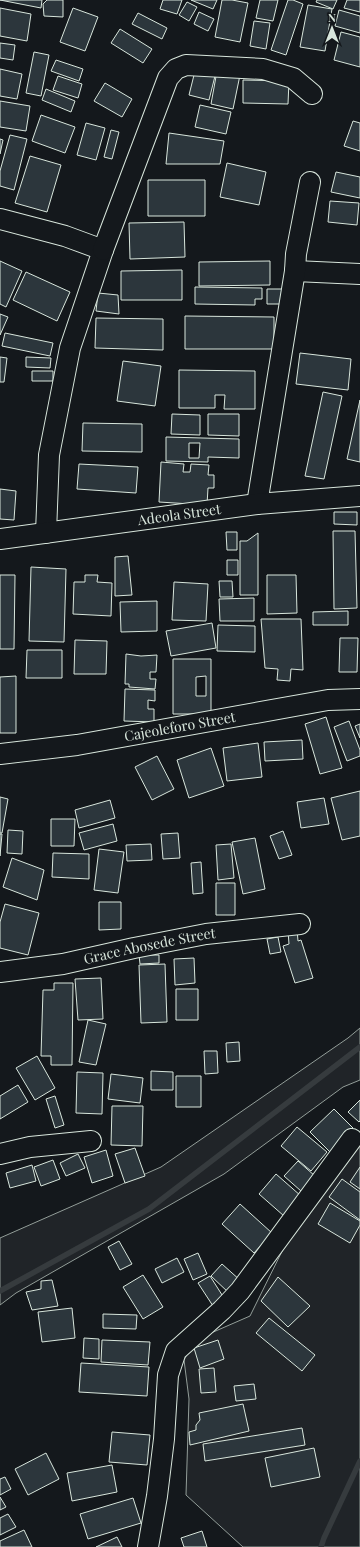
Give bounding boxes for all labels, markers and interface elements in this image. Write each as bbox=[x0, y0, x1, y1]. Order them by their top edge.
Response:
north arrow bbox=[312, 8, 352, 48]
text: N bbox=[328, 10, 336, 25]
street label: Adeola Street bbox=[136, 499, 223, 529]
street label: Cajeoleforo Street bbox=[123, 707, 238, 745]
street label: Grace Abosede Street bbox=[82, 923, 217, 968]

